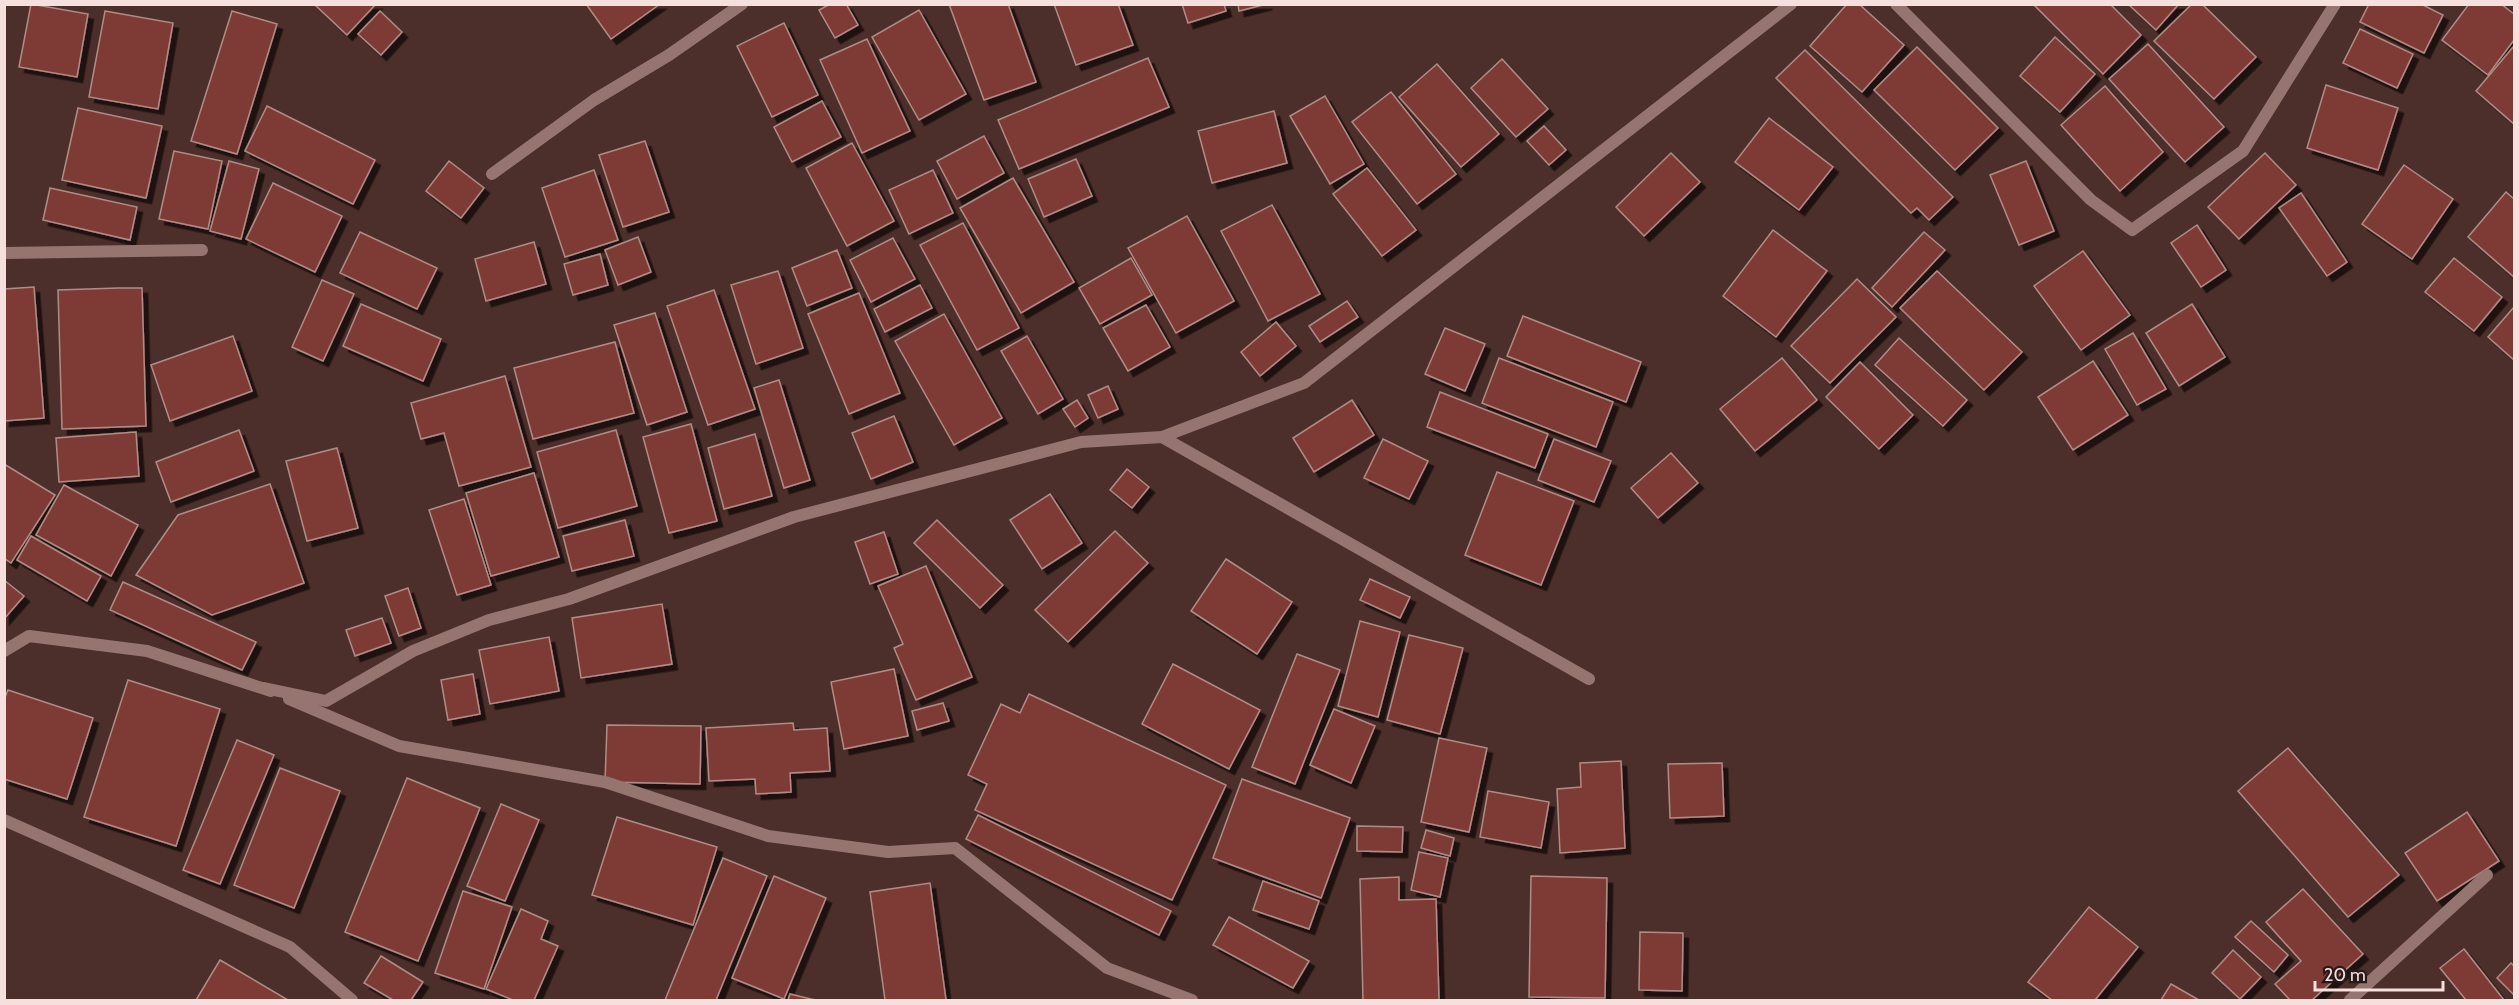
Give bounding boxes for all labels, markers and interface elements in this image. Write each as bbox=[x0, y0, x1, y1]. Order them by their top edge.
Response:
scale bar bbox=[2315, 954, 2442, 992]
text: 20 m bbox=[2324, 964, 2366, 986]

